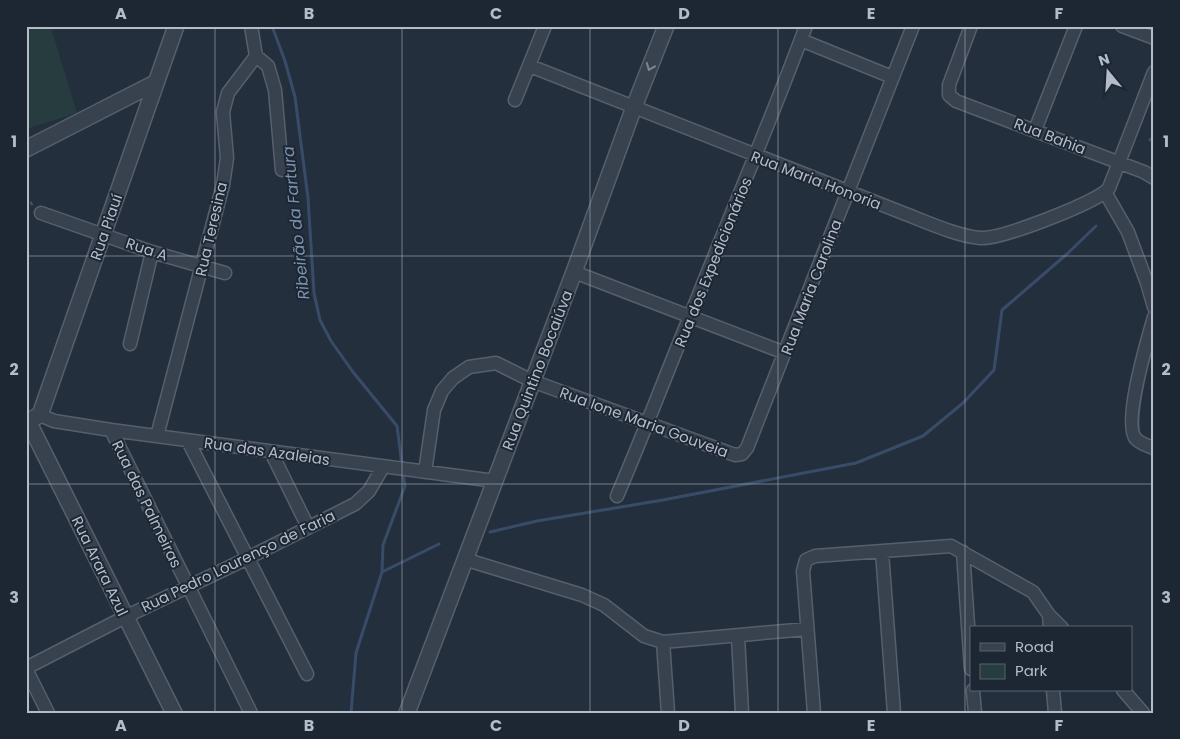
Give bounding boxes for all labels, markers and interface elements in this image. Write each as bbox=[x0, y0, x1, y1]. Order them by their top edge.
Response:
text: A bbox=[115, 2, 127, 25]
text: B bbox=[304, 2, 314, 25]
text: C bbox=[490, 2, 502, 25]
text: D bbox=[678, 2, 690, 25]
text: E bbox=[867, 2, 875, 25]
text: F bbox=[1055, 2, 1064, 25]
north arrow bbox=[1082, 48, 1132, 98]
text: N bbox=[1096, 48, 1112, 71]
one-way arrow bbox=[646, 62, 656, 71]
street label: Rua Bahia bbox=[1011, 113, 1089, 159]
text: 1 bbox=[11, 130, 17, 153]
text: 1 bbox=[1163, 130, 1169, 153]
water label: Ribeirão da Fartura bbox=[276, 145, 315, 301]
street label: Rua Maria Honoria bbox=[748, 145, 884, 215]
street label: Rua dos Expedicionários bbox=[669, 174, 757, 350]
street label: Rua Teresina bbox=[190, 180, 232, 278]
street label: Rua Piauí bbox=[85, 191, 127, 263]
street label: Rua Maria Carolina bbox=[776, 216, 846, 358]
street label: Rua A bbox=[123, 232, 171, 266]
street label: Rua Quintino Bocaiúva bbox=[497, 287, 577, 453]
text: 2 bbox=[9, 358, 19, 381]
text: 2 bbox=[1161, 358, 1171, 381]
street label: Rua Ione Maria Gouveia bbox=[557, 382, 731, 462]
street label: Rua das Azaleias bbox=[203, 432, 331, 470]
street label: Rua das Palmeiras bbox=[107, 437, 187, 571]
street label: Rua Pedro Lourenço de Faria bbox=[137, 505, 339, 617]
street label: Rua Arara Azul bbox=[67, 513, 133, 619]
text: 3 bbox=[9, 586, 19, 609]
text: 3 bbox=[1161, 586, 1171, 609]
legend bbox=[970, 626, 1132, 692]
text: Road bbox=[1015, 636, 1054, 657]
text: Park bbox=[1015, 660, 1047, 681]
text: A bbox=[115, 714, 127, 737]
text: B bbox=[304, 714, 314, 737]
text: C bbox=[490, 714, 502, 737]
text: D bbox=[678, 714, 690, 737]
text: E bbox=[867, 714, 875, 737]
text: F bbox=[1055, 714, 1064, 737]

